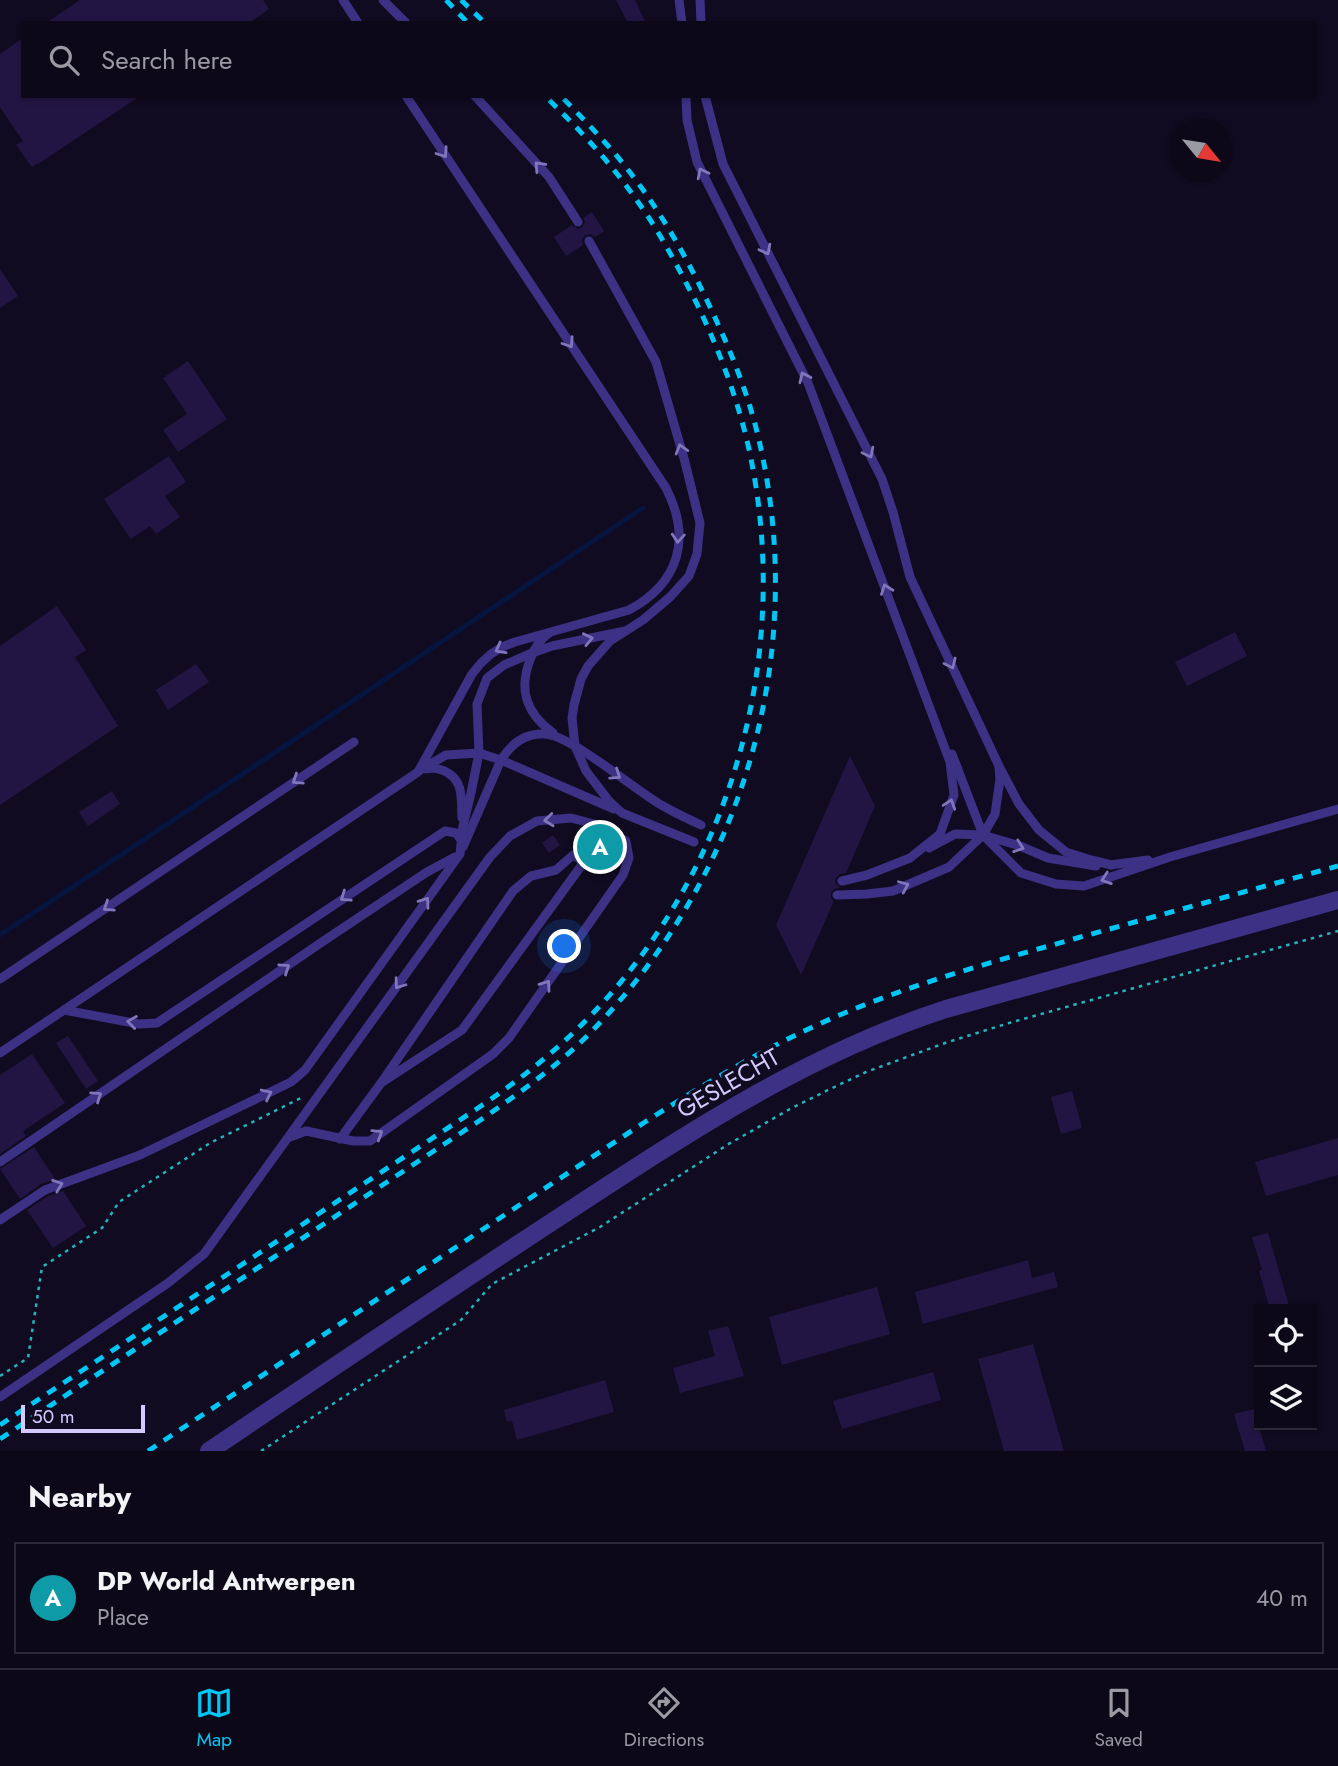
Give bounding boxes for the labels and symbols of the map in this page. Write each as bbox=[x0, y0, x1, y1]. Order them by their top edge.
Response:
north arrow bbox=[1170, 119, 1233, 182]
one-way arrow bbox=[435, 145, 448, 158]
one-way arrow bbox=[535, 161, 547, 174]
one-way arrow bbox=[697, 168, 711, 180]
one-way arrow bbox=[758, 243, 772, 255]
one-way arrow bbox=[561, 335, 573, 348]
one-way arrow bbox=[798, 372, 812, 384]
one-way arrow bbox=[675, 443, 690, 455]
one-way arrow bbox=[860, 446, 874, 458]
one-way arrow bbox=[671, 533, 686, 544]
one-way arrow bbox=[880, 583, 894, 595]
one-way arrow bbox=[582, 632, 594, 647]
one-way arrow bbox=[495, 641, 507, 655]
one-way arrow bbox=[943, 657, 957, 669]
one-way arrow bbox=[608, 766, 621, 779]
one-way arrow bbox=[292, 772, 305, 785]
one-way arrow bbox=[942, 798, 957, 810]
one-way arrow bbox=[543, 813, 555, 828]
pin: A bbox=[577, 821, 623, 873]
one-way arrow bbox=[1013, 839, 1025, 853]
one-way arrow bbox=[1100, 870, 1112, 885]
one-way arrow bbox=[897, 881, 909, 895]
one-way arrow bbox=[340, 889, 353, 902]
one-way arrow bbox=[417, 897, 429, 910]
one-way arrow bbox=[103, 898, 116, 911]
your location bbox=[547, 929, 581, 963]
one-way arrow bbox=[277, 964, 290, 976]
one-way arrow bbox=[395, 976, 407, 989]
one-way arrow bbox=[538, 980, 550, 993]
one-way arrow bbox=[126, 1015, 138, 1030]
street label: GESLECHT bbox=[670, 1039, 786, 1127]
one-way arrow bbox=[260, 1088, 272, 1102]
one-way arrow bbox=[89, 1092, 102, 1104]
one-way arrow bbox=[370, 1130, 383, 1143]
one-way arrow bbox=[52, 1179, 64, 1193]
scale bar bbox=[21, 1402, 145, 1434]

